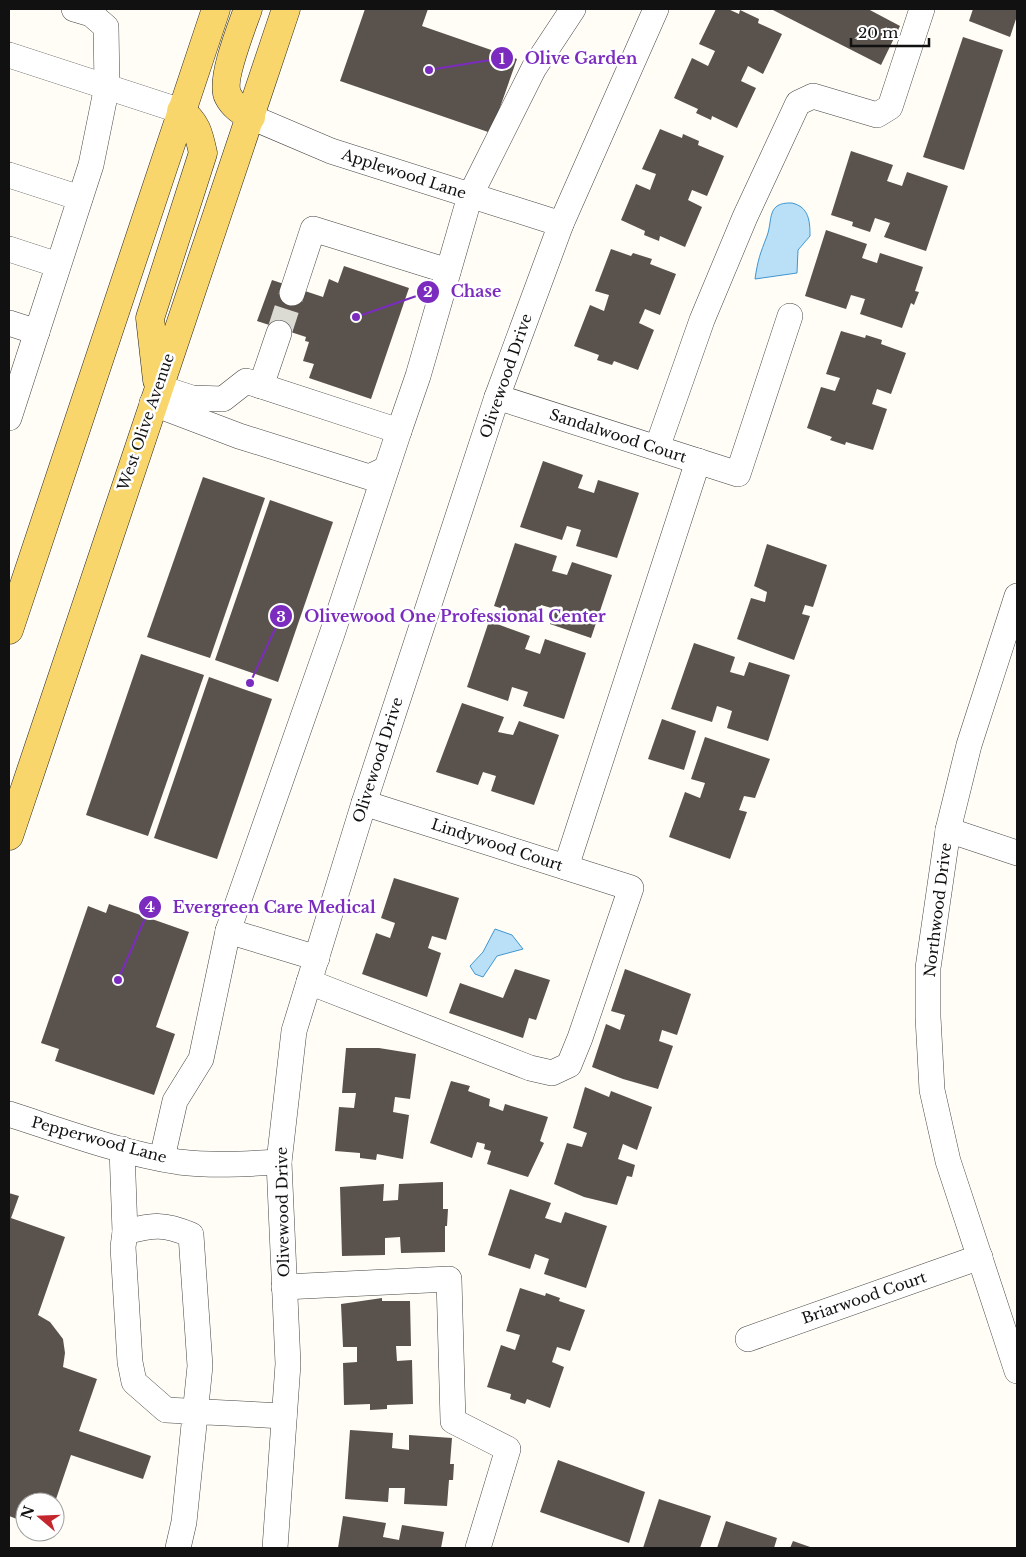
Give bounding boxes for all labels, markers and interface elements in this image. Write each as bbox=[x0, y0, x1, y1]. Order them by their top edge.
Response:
scale bar bbox=[851, 15, 928, 47]
text: 20 m bbox=[858, 23, 898, 42]
callout: Olive Garden bbox=[490, 43, 647, 74]
text: Olive Garden bbox=[525, 48, 638, 68]
text: 1 bbox=[499, 49, 506, 68]
street label: Applewood Lane bbox=[338, 144, 469, 203]
callout: Chase bbox=[416, 276, 511, 307]
text: Chase bbox=[451, 281, 501, 301]
text: 2 bbox=[423, 282, 433, 301]
street label: Olivewood Drive bbox=[475, 311, 536, 441]
street label: West Olive Avenue bbox=[113, 351, 178, 494]
street label: Sandalwood Court bbox=[547, 404, 689, 467]
callout: Olivewood One Professional Center bbox=[269, 601, 615, 632]
text: Olivewood One Professional Center bbox=[304, 606, 606, 626]
text: 3 bbox=[276, 607, 286, 626]
street label: Olivewood Drive bbox=[348, 695, 407, 825]
street label: Lindywood Court bbox=[429, 814, 566, 875]
street label: Northwood Drive bbox=[920, 842, 955, 978]
callout: Evergreen Care Medical bbox=[137, 891, 385, 922]
text: 4 bbox=[145, 897, 155, 916]
text: Evergreen Care Medical bbox=[172, 897, 376, 917]
street label: Pepperwood Lane bbox=[29, 1112, 169, 1167]
street label: Olivewood Drive bbox=[272, 1147, 293, 1277]
street label: Briarwood Court bbox=[799, 1267, 929, 1328]
north arrow bbox=[15, 1492, 65, 1542]
text: N bbox=[17, 1504, 38, 1522]

